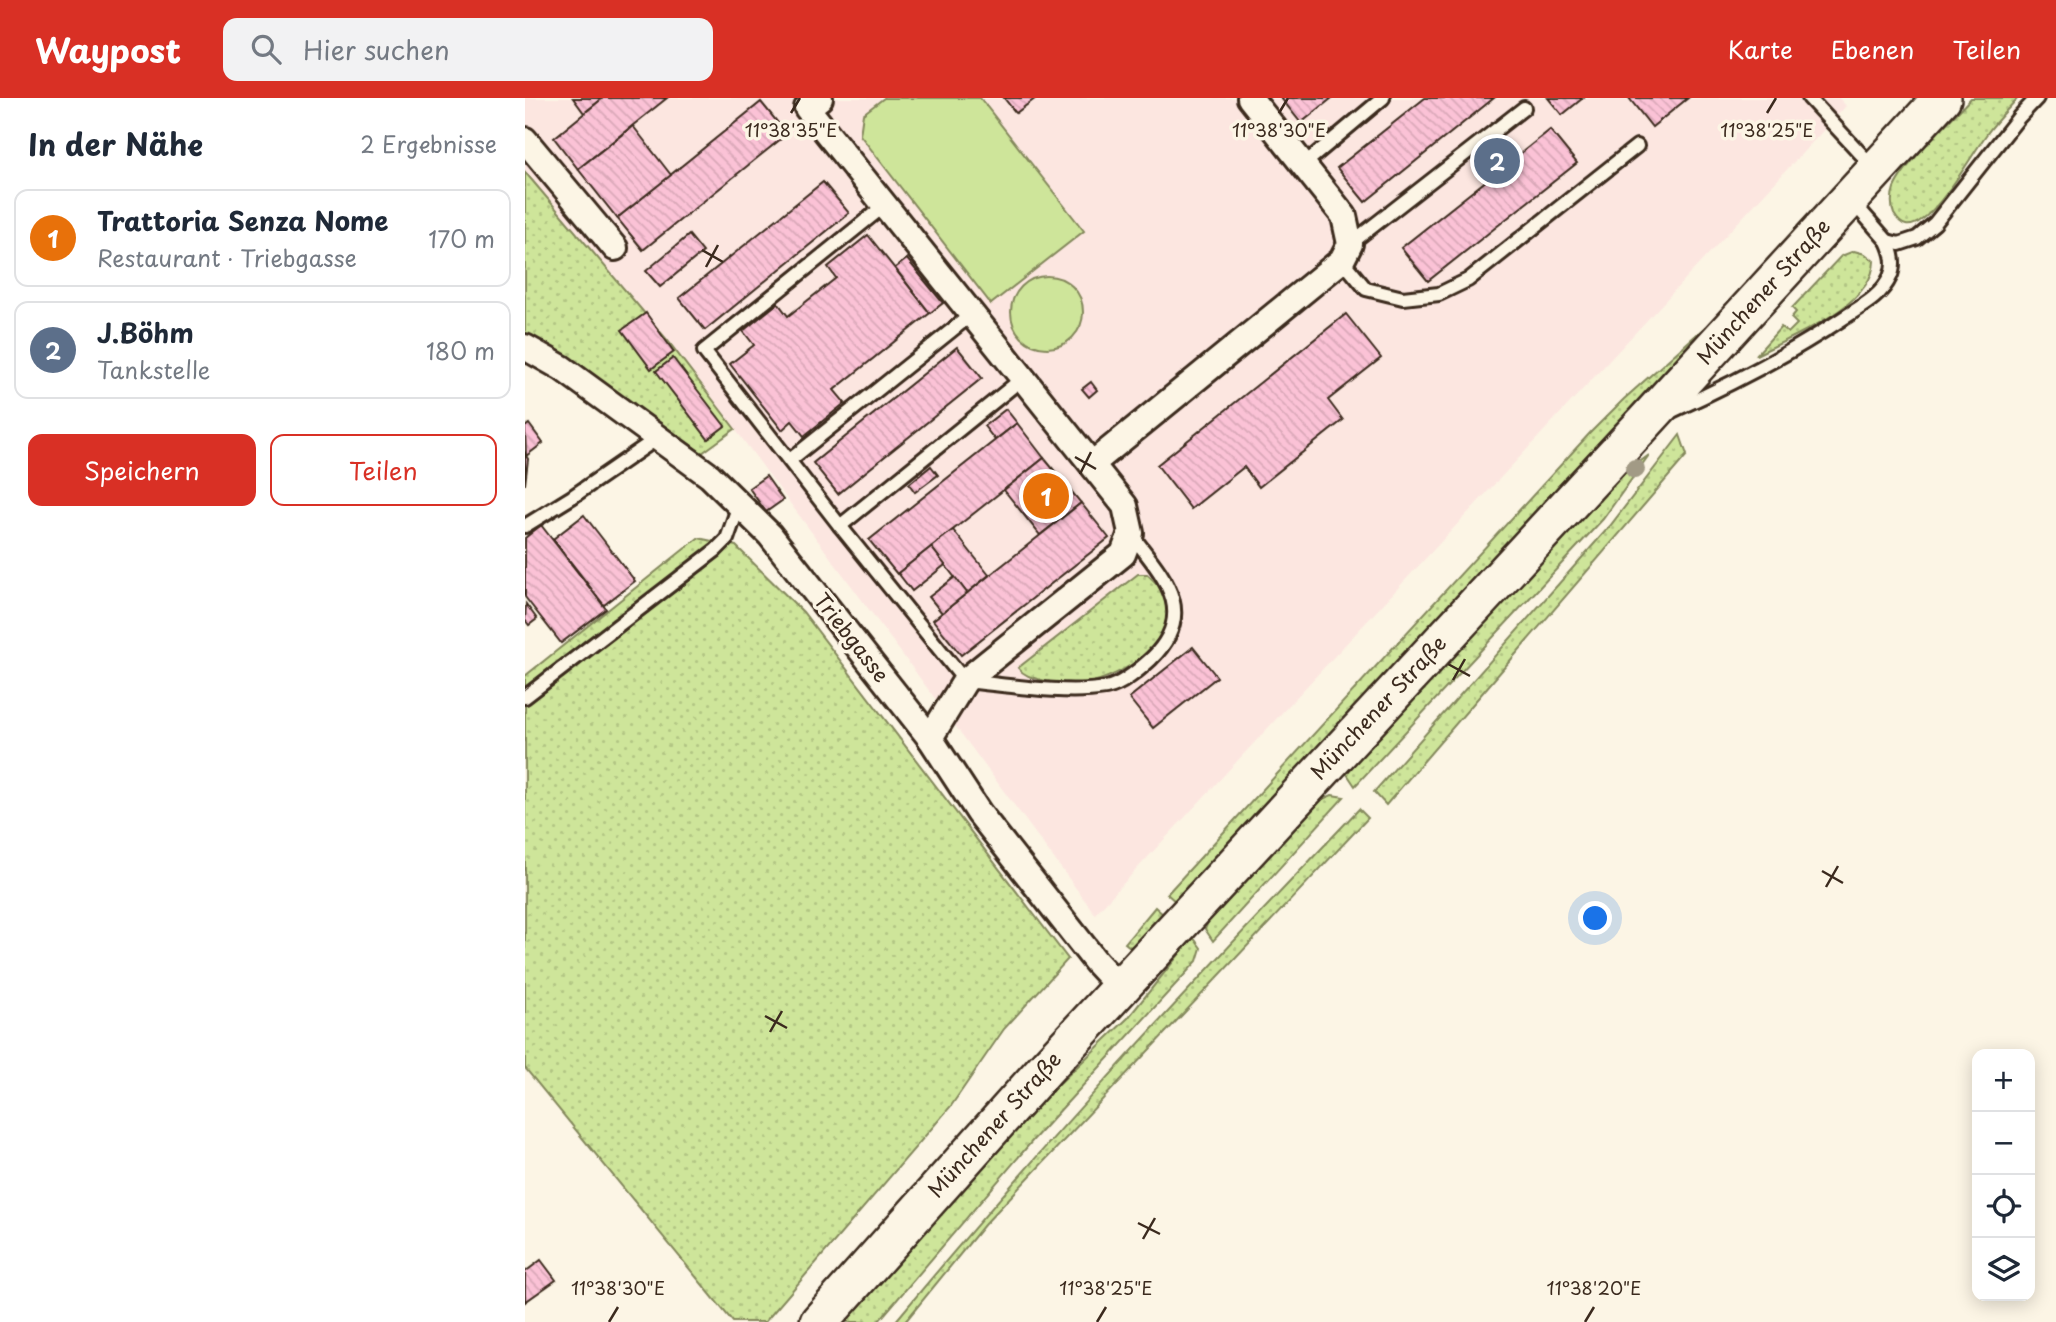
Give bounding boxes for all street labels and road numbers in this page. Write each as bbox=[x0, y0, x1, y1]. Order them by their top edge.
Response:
street label: Münchener Straße bbox=[1688, 210, 1837, 371]
street label: Triebgasse bbox=[807, 585, 898, 688]
street label: Münchener Straße bbox=[1302, 627, 1453, 786]
street label: Münchener Straße bbox=[919, 1043, 1068, 1204]

